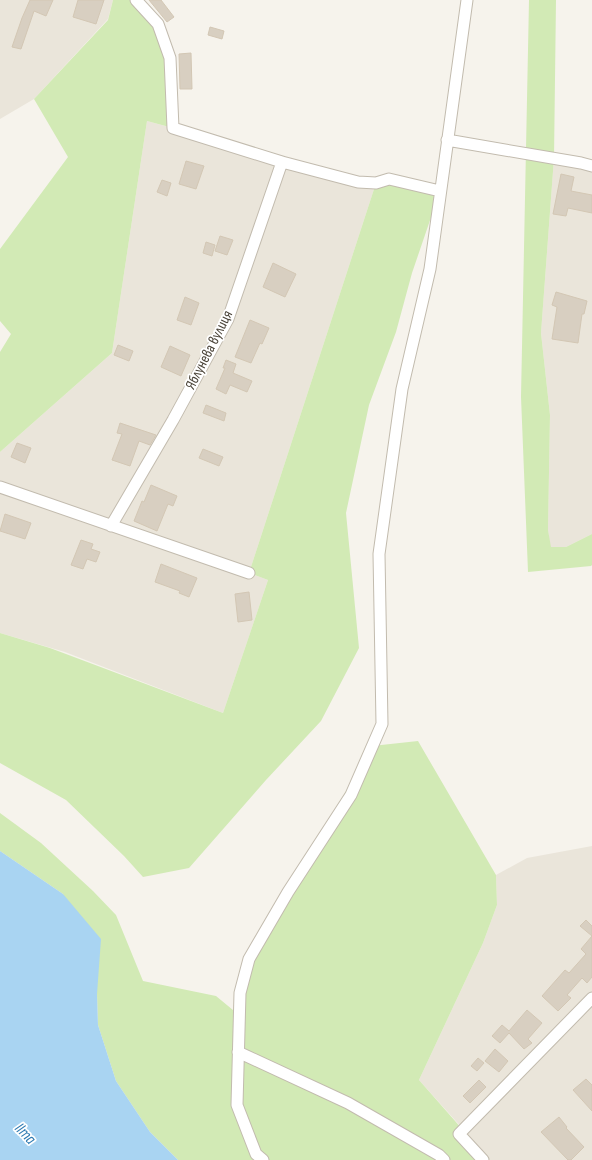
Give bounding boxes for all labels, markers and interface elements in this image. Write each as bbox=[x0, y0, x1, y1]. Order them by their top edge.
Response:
street label: Яблунева вулиця bbox=[181, 307, 237, 393]
water label: Ilma bbox=[10, 1119, 40, 1149]

